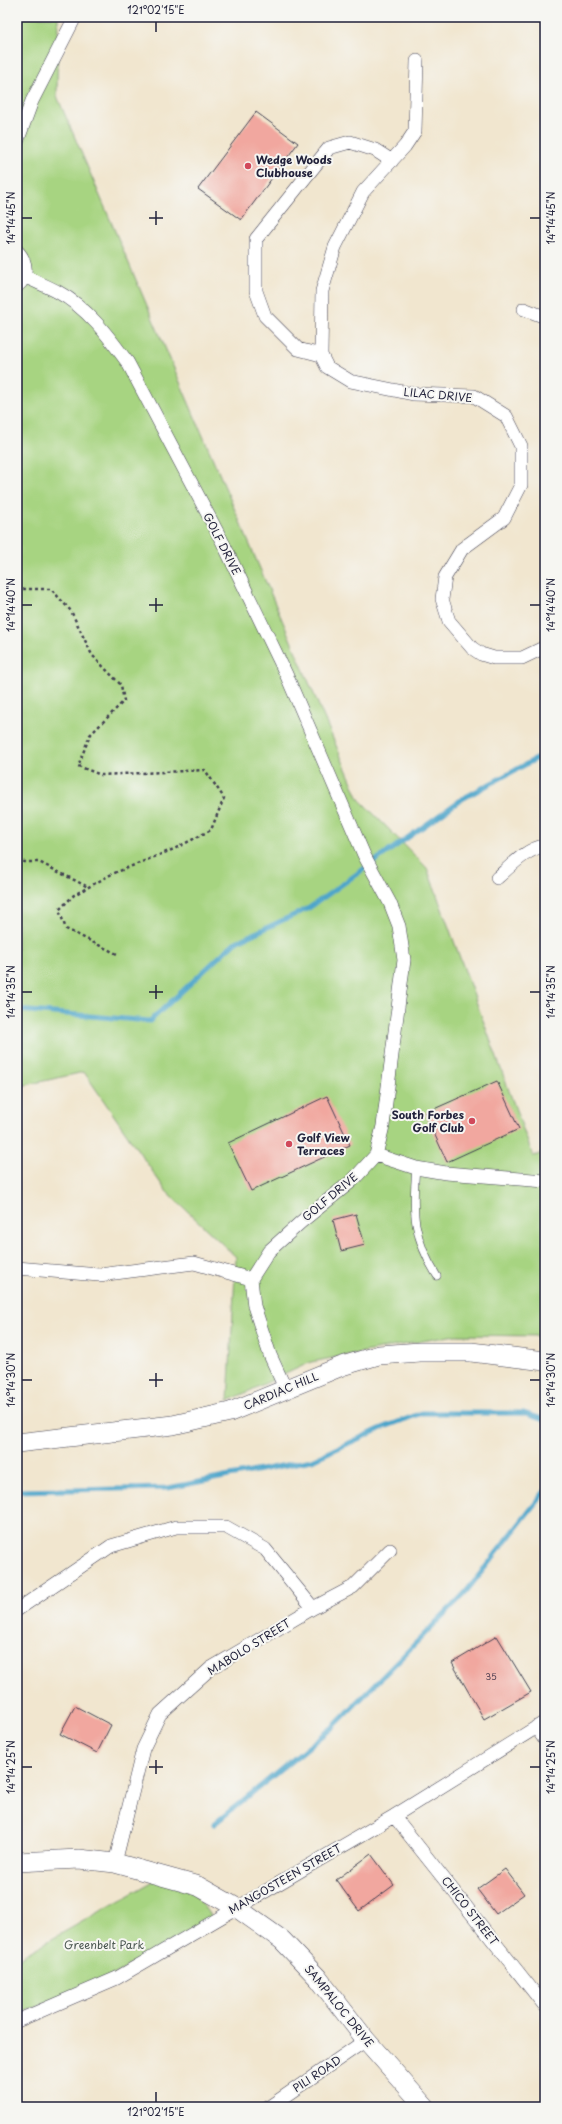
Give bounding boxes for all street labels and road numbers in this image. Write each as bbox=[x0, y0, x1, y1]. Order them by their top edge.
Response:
street label: LILAC DRIVE bbox=[403, 383, 473, 406]
street label: GOLF DRIVE bbox=[199, 510, 245, 578]
street label: GOLF DRIVE bbox=[298, 1168, 361, 1225]
street label: CARDIAC HILL bbox=[241, 1367, 321, 1414]
street label: MABOLO STREET bbox=[204, 1614, 294, 1679]
street label: MANGOSTEEN STREET bbox=[225, 1839, 345, 1918]
street label: CHICO STREET bbox=[438, 1872, 503, 1949]
street label: SAMPALOC DRIVE bbox=[301, 1961, 378, 2051]
street label: PILI ROAD bbox=[289, 2051, 344, 2096]

